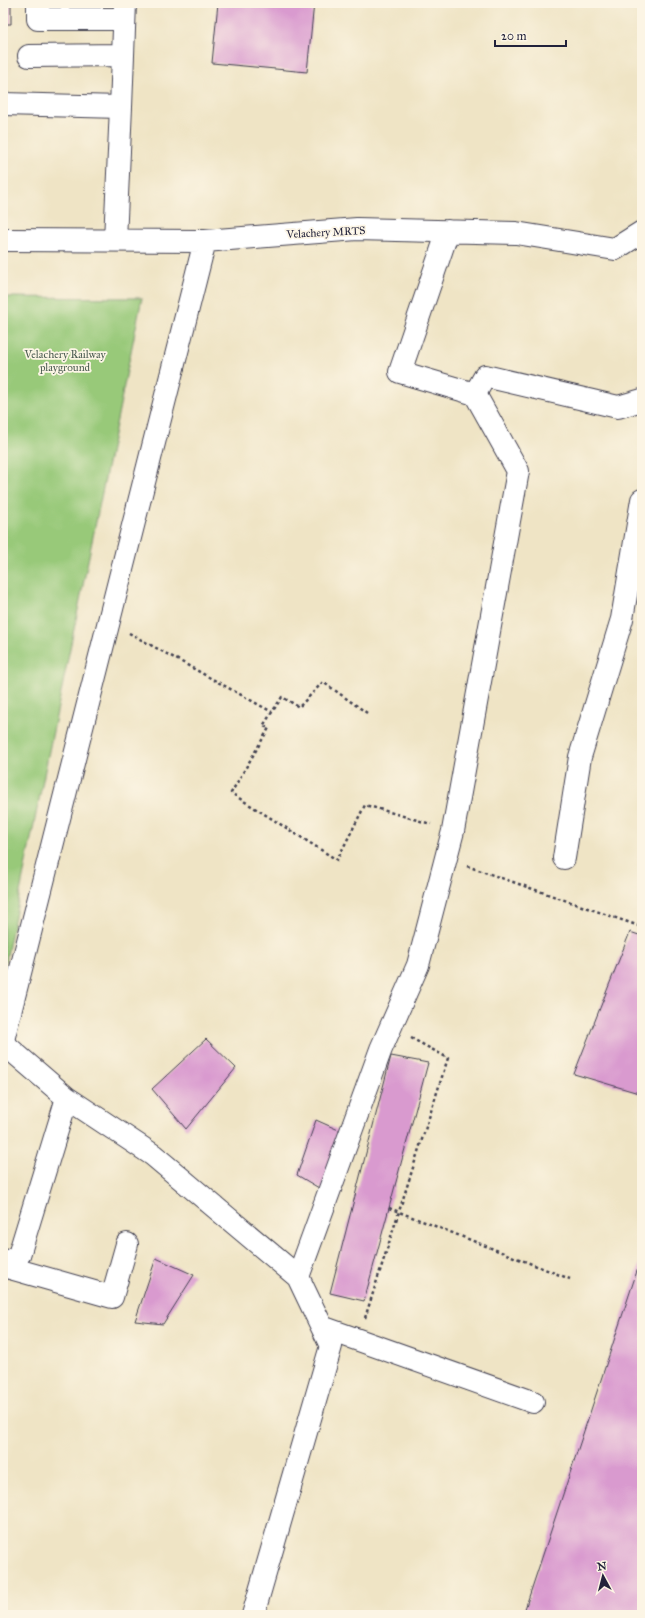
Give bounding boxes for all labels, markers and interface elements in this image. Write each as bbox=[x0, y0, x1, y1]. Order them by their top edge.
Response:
scale bar bbox=[495, 22, 566, 48]
text: 20 m bbox=[501, 29, 527, 43]
street label: Velachery MRTS bbox=[285, 224, 366, 241]
park label: Velachery Railway playground bbox=[23, 348, 106, 374]
north arrow bbox=[583, 1556, 623, 1596]
text: N bbox=[596, 1559, 608, 1574]

